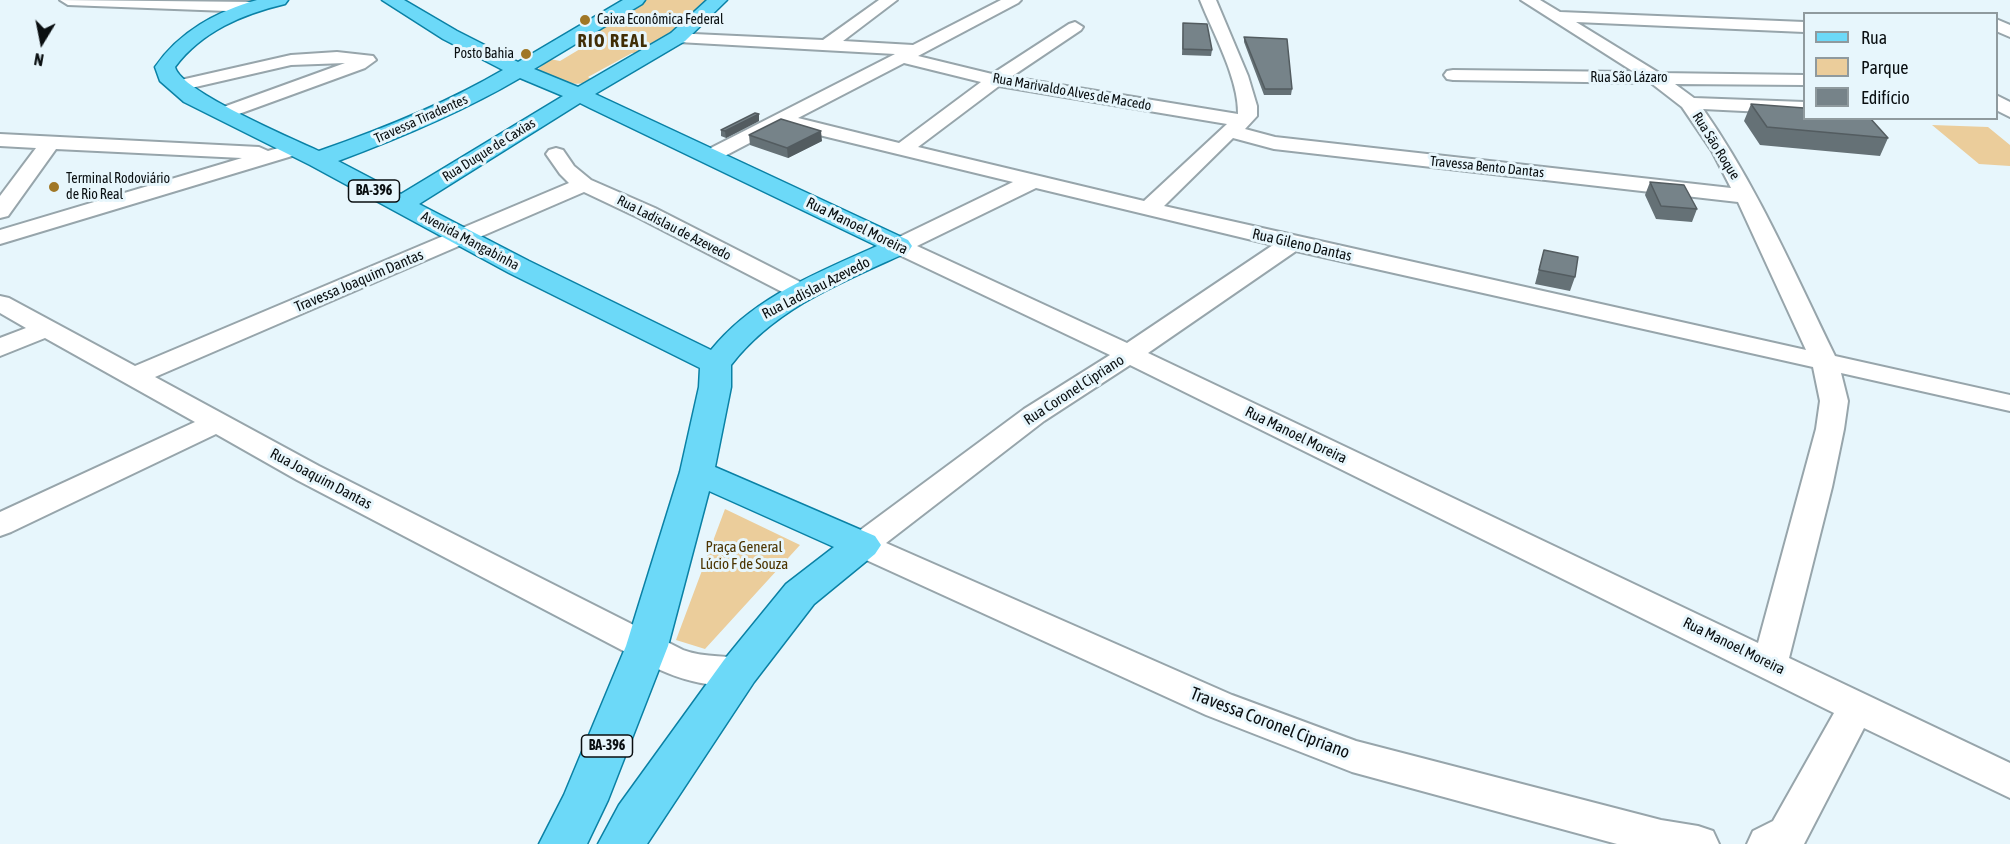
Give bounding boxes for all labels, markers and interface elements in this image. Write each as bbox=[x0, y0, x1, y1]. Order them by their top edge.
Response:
north arrow bbox=[12, 12, 72, 72]
place label: Caixa Econômica Federal bbox=[597, 12, 724, 28]
legend bbox=[1803, 12, 1998, 120]
marker: Caixa Econômica Federal bbox=[578, 13, 592, 27]
text: Rua bbox=[1861, 27, 1887, 48]
district label: RIO REAL bbox=[577, 30, 649, 52]
place label: Posto Bahia bbox=[454, 46, 514, 62]
marker: Posto Bahia bbox=[519, 47, 533, 61]
text: N bbox=[33, 50, 45, 69]
text: Parque bbox=[1861, 57, 1909, 78]
street label: Rua Marivaldo Alves de Macedo bbox=[991, 70, 1153, 114]
street label: Rua São Lázaro bbox=[1590, 70, 1668, 86]
text: Edifício bbox=[1861, 87, 1910, 108]
street label: Travessa Tiradentes bbox=[372, 91, 470, 147]
street label: Rua São Roque bbox=[1689, 109, 1743, 183]
street label: Rua Duque de Caxias bbox=[439, 115, 539, 185]
street label: Travessa Bento Dantas bbox=[1429, 153, 1545, 181]
place label: Terminal Rodoviário de Rio Real bbox=[66, 171, 170, 204]
marker: Terminal Rodoviário de Rio Real bbox=[47, 180, 61, 194]
road number: BA-396 bbox=[348, 180, 400, 202]
street label: Rua Ladislau de Azevedo bbox=[614, 192, 734, 264]
street label: Rua Manoel Moreira bbox=[803, 194, 911, 258]
street label: Avenida Mangabinha bbox=[418, 208, 522, 274]
street label: Rua Gileno Dantas bbox=[1251, 225, 1353, 265]
street label: Travessa Joaquim Dantas bbox=[292, 246, 426, 316]
street label: Rua Ladislau Azevedo bbox=[759, 253, 873, 323]
street label: Rua Coronel Cipriano bbox=[1021, 351, 1127, 429]
street label: Rua Manoel Moreira bbox=[1242, 403, 1350, 467]
street label: Rua Joaquim Dantas bbox=[267, 445, 375, 513]
park label: Praça General Lúcio F de Souza bbox=[700, 538, 788, 573]
street label: Rua Manoel Moreira bbox=[1680, 614, 1788, 678]
street label: Travessa Coronel Cipriano bbox=[1187, 683, 1353, 763]
road number: BA-396 bbox=[582, 735, 632, 757]

